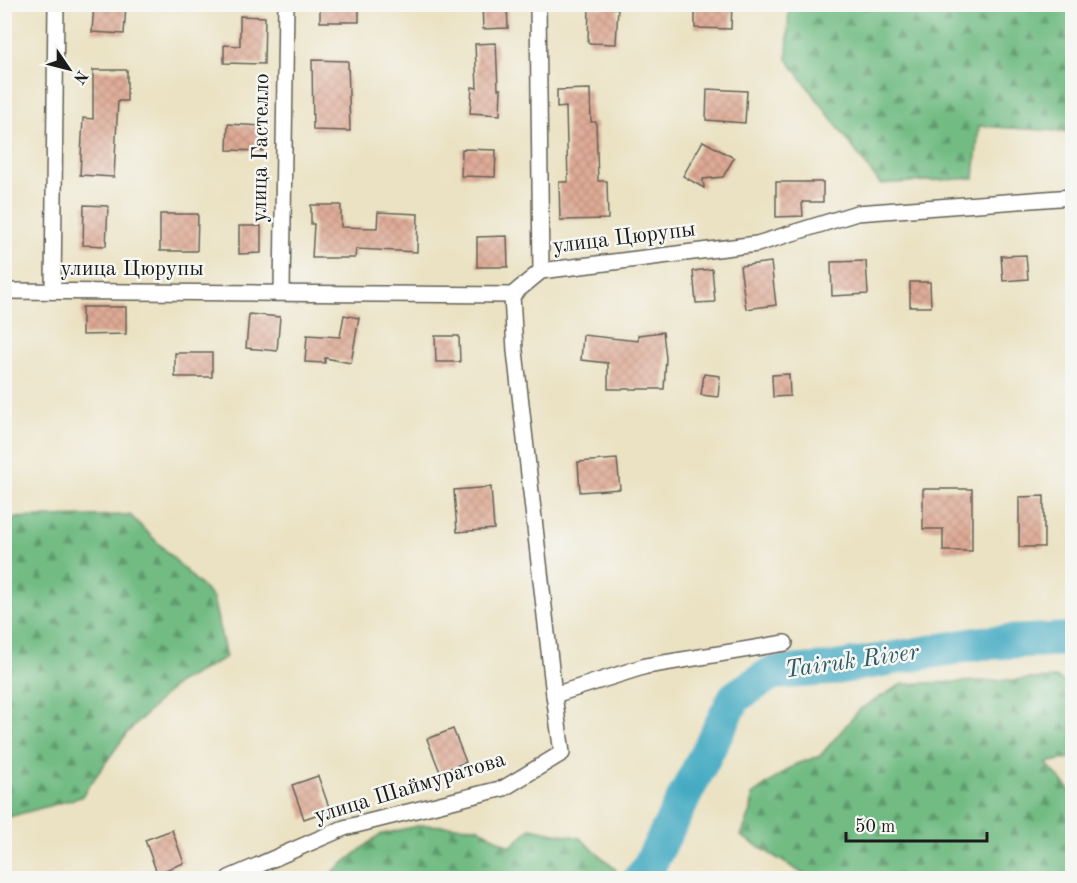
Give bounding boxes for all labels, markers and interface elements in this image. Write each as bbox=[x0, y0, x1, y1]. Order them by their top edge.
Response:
north arrow bbox=[39, 39, 99, 99]
text: N bbox=[69, 67, 90, 87]
street label: улица Гастелло bbox=[249, 73, 273, 223]
street label: улица Цюрупы bbox=[551, 218, 697, 258]
street label: улица Цюрупы bbox=[60, 258, 204, 280]
water label: Tairuk River bbox=[783, 641, 921, 683]
street label: улица Шаймуратова bbox=[312, 748, 508, 828]
scale bar bbox=[846, 805, 987, 843]
text: 50 m bbox=[855, 818, 895, 836]

